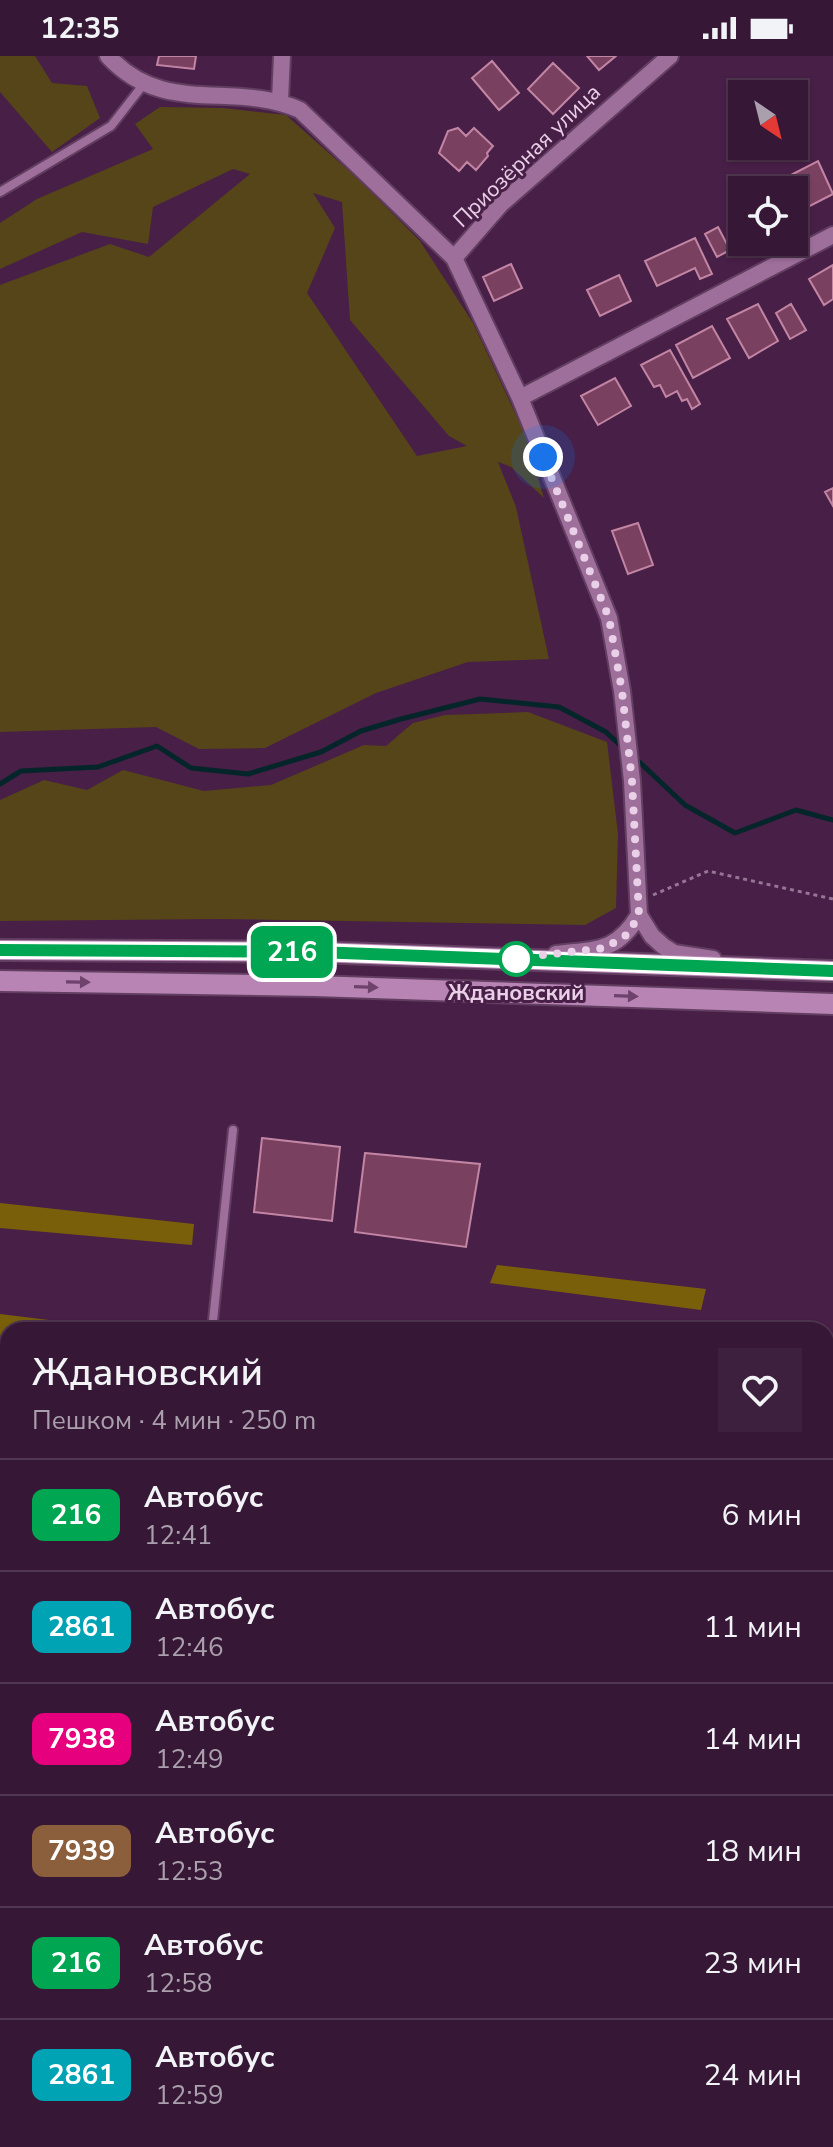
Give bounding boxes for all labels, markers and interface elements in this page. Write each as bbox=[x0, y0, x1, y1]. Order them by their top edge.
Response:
text: 12:35 bbox=[40, 8, 119, 49]
street label: Приозёрная улица bbox=[447, 78, 607, 234]
north arrow bbox=[728, 80, 808, 160]
map controls bbox=[728, 80, 808, 256]
button: locate bbox=[728, 176, 808, 256]
your location bbox=[523, 437, 563, 477]
line badge: 216 bbox=[246, 926, 338, 978]
text: 216 bbox=[267, 933, 317, 971]
marker: Ждановский bbox=[499, 942, 533, 976]
one-way arrow bbox=[66, 976, 91, 989]
place label: Ждановский bbox=[448, 978, 584, 1008]
one-way arrow bbox=[354, 981, 379, 994]
one-way arrow bbox=[614, 989, 639, 1002]
text: Ждановский bbox=[32, 1347, 263, 1398]
button: heart bbox=[718, 1348, 802, 1432]
text: Пешком · 4 мин · 250 m bbox=[32, 1403, 316, 1438]
text: Автобус bbox=[144, 1477, 263, 1518]
text: 6 мин bbox=[721, 1495, 802, 1536]
text: 216 bbox=[51, 1496, 101, 1534]
text: 12:41 bbox=[144, 1518, 212, 1553]
text: Автобус bbox=[155, 1589, 275, 1630]
text: 11 мин bbox=[703, 1607, 802, 1648]
text: 2861 bbox=[48, 1608, 115, 1646]
text: 12:46 bbox=[155, 1630, 224, 1665]
text: Автобус bbox=[155, 1701, 275, 1742]
text: 14 мин bbox=[703, 1719, 802, 1760]
text: 7938 bbox=[48, 1720, 115, 1758]
text: 12:49 bbox=[155, 1742, 224, 1777]
text: Автобус bbox=[155, 1813, 275, 1854]
text: 18 мин bbox=[703, 1831, 802, 1872]
text: 7939 bbox=[48, 1832, 115, 1870]
text: 12:53 bbox=[155, 1854, 224, 1889]
text: Автобус bbox=[144, 1925, 263, 1966]
text: 23 мин bbox=[703, 1943, 802, 1984]
text: 216 bbox=[51, 1944, 101, 1982]
text: 12:58 bbox=[144, 1966, 212, 2001]
text: Автобус bbox=[155, 2037, 275, 2078]
text: 24 мин bbox=[703, 2055, 802, 2096]
text: 2861 bbox=[48, 2056, 115, 2094]
text: 12:59 bbox=[155, 2078, 224, 2113]

